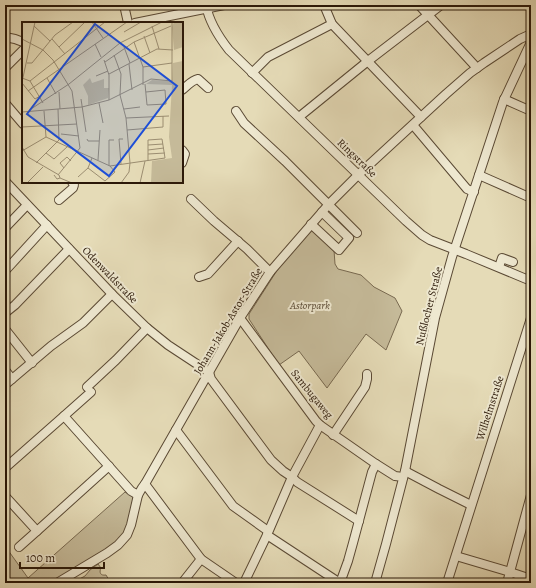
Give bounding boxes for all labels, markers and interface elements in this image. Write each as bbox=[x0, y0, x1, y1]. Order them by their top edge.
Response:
inset map bbox=[22, 22, 183, 183]
street label: Ringstraße bbox=[334, 135, 380, 181]
street label: Odenwaldstraße bbox=[79, 243, 141, 307]
street label: Johann-Jakob-Astor-Straße bbox=[190, 265, 266, 377]
street label: Nußlocher Straße bbox=[412, 265, 446, 347]
park label: Astorpark bbox=[289, 298, 330, 313]
street label: Sambugaweg bbox=[287, 366, 337, 422]
street label: Wilhelmstraße bbox=[472, 374, 507, 443]
scale bar bbox=[20, 544, 104, 570]
text: 100 m bbox=[26, 550, 55, 566]

